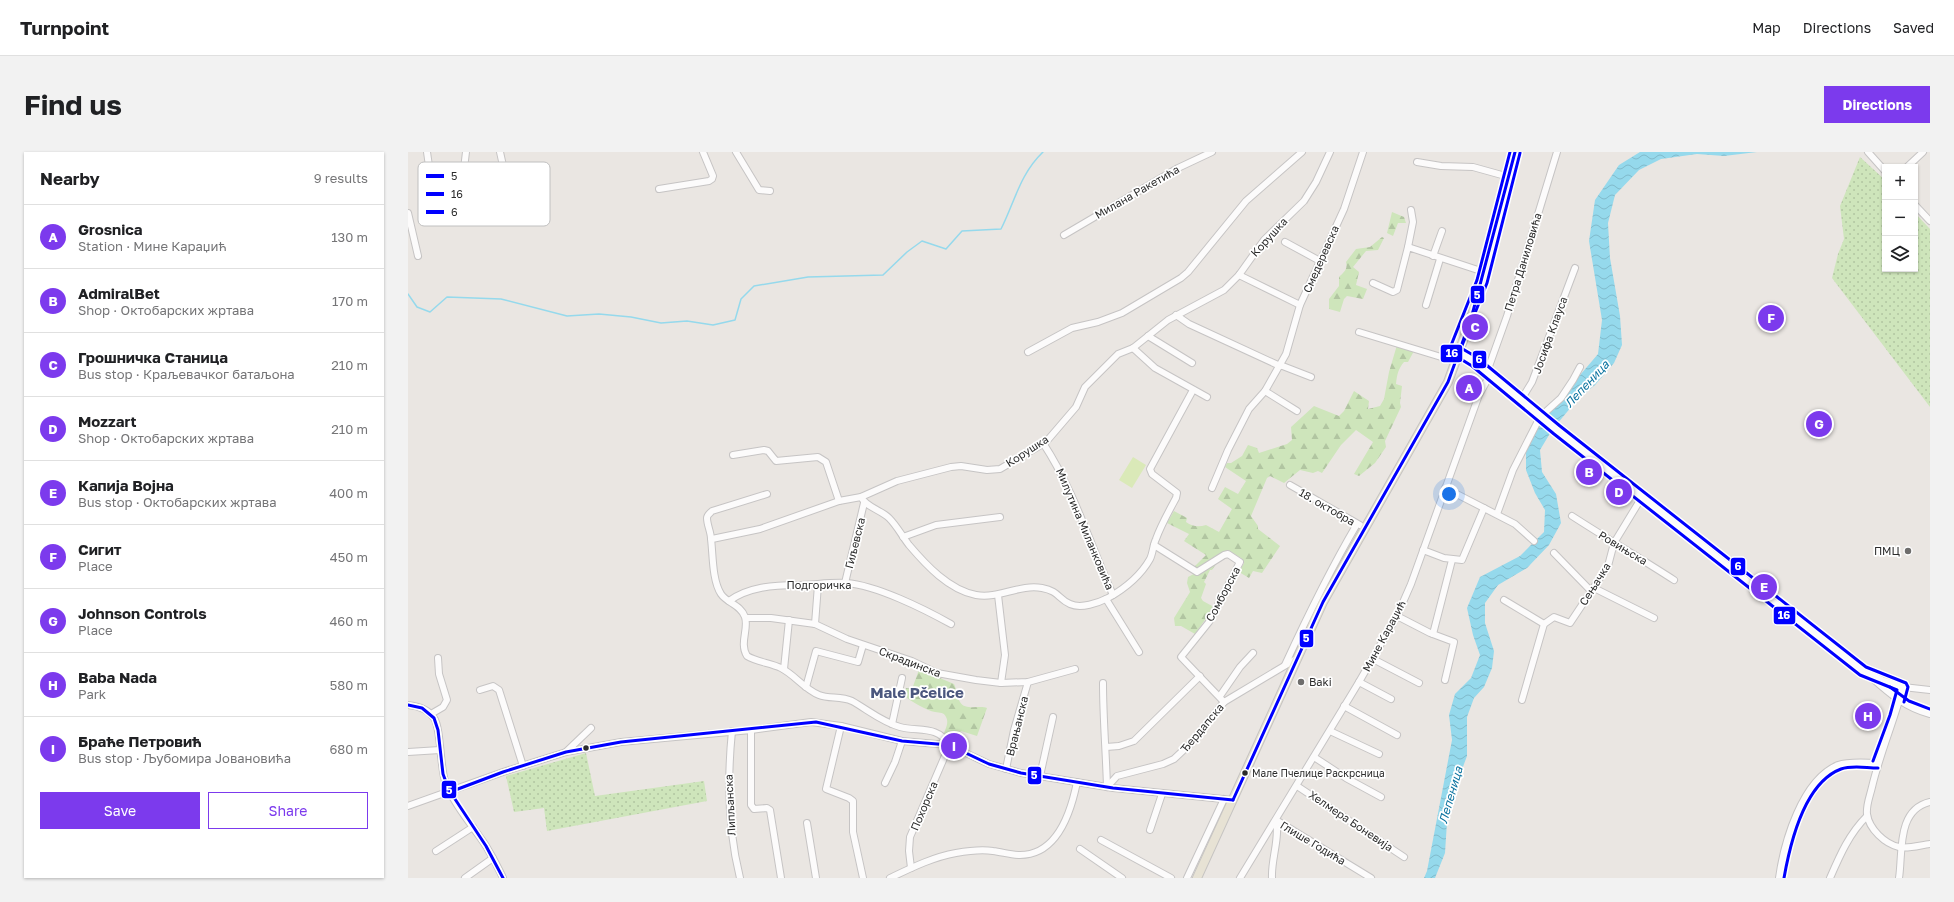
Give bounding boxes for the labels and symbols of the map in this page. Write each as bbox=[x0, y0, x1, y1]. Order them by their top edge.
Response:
legend bbox=[418, 162, 550, 226]
street label: Милана Ракетића bbox=[1092, 162, 1181, 221]
text: 5 bbox=[451, 169, 457, 182]
text: 16 bbox=[451, 187, 463, 200]
text: 6 bbox=[451, 205, 458, 218]
street label: Петра Даниловића bbox=[1501, 211, 1544, 313]
street label: Корушка bbox=[1248, 214, 1290, 259]
street label: Смедеревска bbox=[1300, 223, 1341, 295]
line badge: 5 bbox=[1470, 285, 1485, 304]
text: 5 bbox=[1474, 288, 1481, 301]
street label: Јосифа Клауса bbox=[1530, 295, 1569, 375]
pin: F bbox=[1758, 303, 1784, 333]
pin: C bbox=[1462, 312, 1488, 342]
line badge: 16 bbox=[1440, 344, 1463, 363]
text: 16 bbox=[1446, 346, 1458, 359]
line badge: 6 bbox=[1472, 350, 1487, 369]
text: 6 bbox=[1476, 352, 1483, 365]
water label: Лепеница bbox=[1561, 356, 1613, 410]
pin: A bbox=[1456, 373, 1482, 403]
pin: G bbox=[1806, 409, 1832, 439]
street label: Корушка bbox=[1003, 432, 1050, 469]
pin: B bbox=[1576, 457, 1602, 487]
street label: Милутина Миланковића bbox=[1054, 466, 1117, 592]
pin: D bbox=[1606, 477, 1632, 507]
your location bbox=[1439, 484, 1459, 504]
street label: 18. октобра bbox=[1297, 485, 1358, 528]
street label: Гиљевска bbox=[842, 516, 867, 570]
street label: Ровињска bbox=[1596, 528, 1650, 567]
place label: ПМЦ bbox=[1874, 544, 1901, 557]
marker: ПМЦ bbox=[1903, 546, 1913, 556]
line badge: 6 bbox=[1730, 557, 1746, 576]
text: 6 bbox=[1735, 559, 1742, 572]
street label: Сењачка bbox=[1576, 560, 1613, 608]
street label: Сомборска bbox=[1203, 564, 1242, 623]
pin: E bbox=[1751, 572, 1777, 602]
street label: Подгоричка bbox=[787, 578, 851, 591]
street label: Мине Караџић bbox=[1359, 598, 1408, 674]
line badge: 16 bbox=[1773, 606, 1796, 625]
text: 16 bbox=[1778, 608, 1790, 621]
line badge: 5 bbox=[1299, 629, 1314, 648]
text: 5 bbox=[1303, 631, 1310, 644]
street label: Скрадинска bbox=[877, 644, 943, 679]
place label: Baki bbox=[1309, 675, 1332, 688]
marker: Baki bbox=[1296, 677, 1306, 687]
district label: Male Pčelice bbox=[870, 683, 964, 701]
street label: Врањанска bbox=[1003, 695, 1030, 757]
street label: Ђердапска bbox=[1177, 700, 1226, 755]
pin: H bbox=[1855, 701, 1881, 731]
pin: I bbox=[941, 731, 967, 761]
unlabelled marker bbox=[581, 743, 591, 753]
water label: Лепеница bbox=[1435, 763, 1466, 825]
line badge: 5 bbox=[1027, 766, 1042, 785]
place label: Мале Пчелице Раскрсница bbox=[1252, 767, 1385, 779]
text: 5 bbox=[1031, 768, 1038, 781]
marker: Мале Пчелице Раскрсница bbox=[1240, 768, 1250, 778]
street label: Липљанска bbox=[721, 774, 738, 836]
street label: Похорска bbox=[907, 779, 940, 832]
line badge: 5 bbox=[441, 780, 457, 799]
text: 5 bbox=[446, 783, 453, 796]
street label: Хелмера Боневија bbox=[1307, 788, 1396, 854]
street label: Глише Годића bbox=[1278, 818, 1348, 867]

